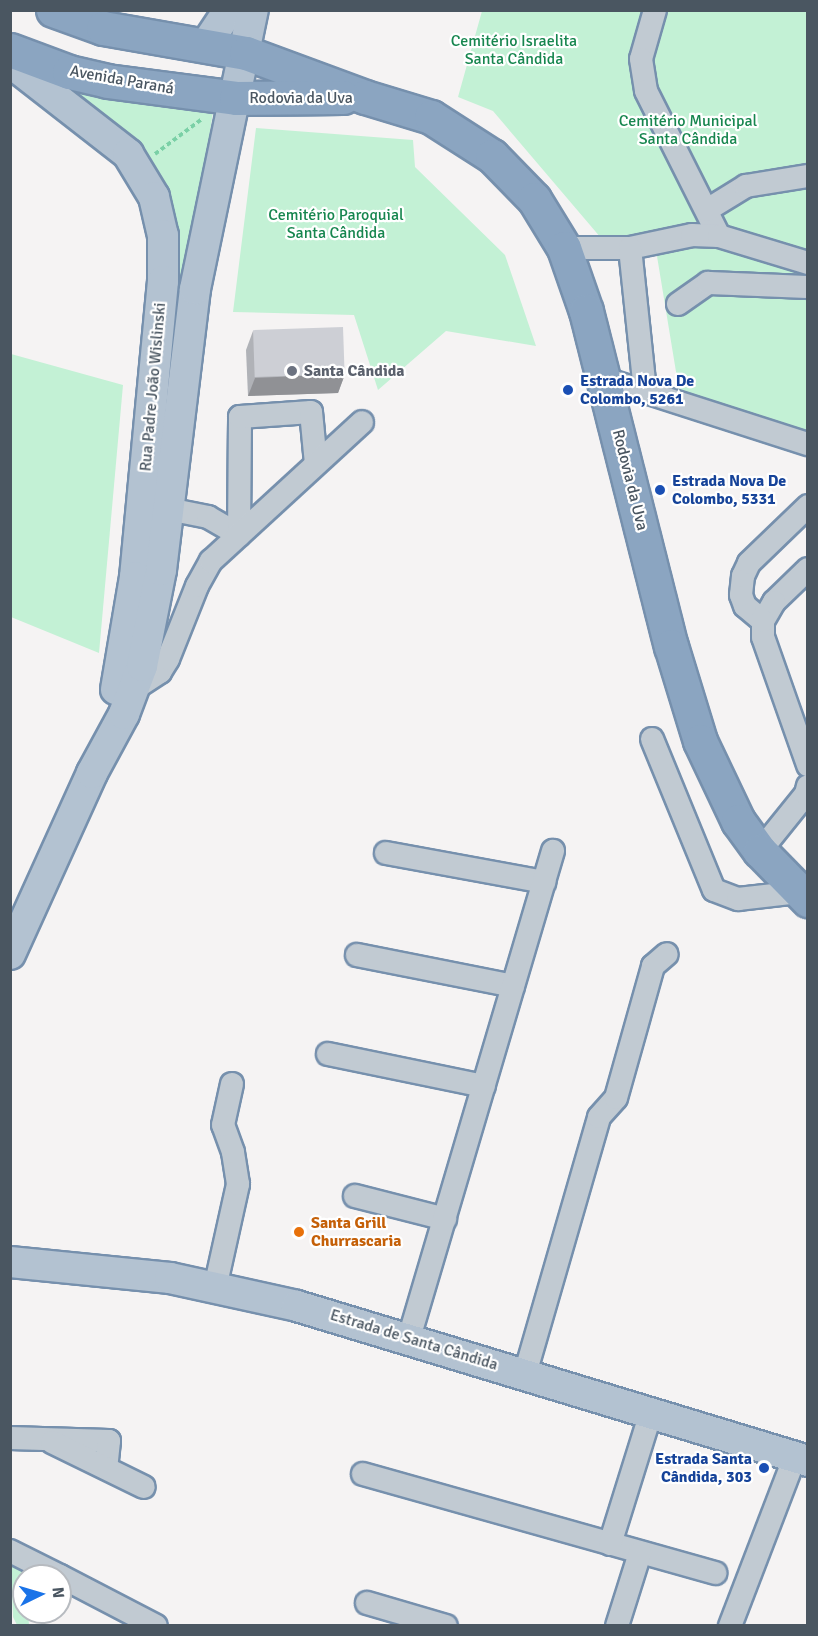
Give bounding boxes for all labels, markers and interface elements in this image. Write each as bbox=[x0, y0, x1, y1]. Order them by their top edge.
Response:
park label: Cemitério Israelita Santa Cândida bbox=[451, 31, 577, 69]
street label: Avenida Paraná bbox=[68, 61, 176, 99]
street label: Rodovia da Uva bbox=[249, 88, 353, 108]
park label: Cemitério Municipal Santa Cândida bbox=[619, 111, 757, 149]
park label: Cemitério Paroquial Santa Cândida bbox=[268, 205, 404, 243]
street label: Rua Padre João Wislinski bbox=[136, 302, 170, 472]
place label: Santa Cândida bbox=[304, 361, 404, 381]
marker: Santa Cândida bbox=[285, 364, 299, 378]
place label: Estrada Nova De Colombo, 5261 bbox=[580, 371, 694, 409]
marker: Estrada Nova De Colombo, 5261 bbox=[561, 383, 575, 397]
street label: Rodovia da Uva bbox=[608, 427, 652, 533]
place label: Estrada Nova De Colombo, 5331 bbox=[672, 471, 786, 509]
marker: Estrada Nova De Colombo, 5331 bbox=[653, 483, 667, 497]
place label: Santa Grill Churrascaria bbox=[311, 1213, 402, 1251]
marker: Santa Grill Churrascaria bbox=[292, 1225, 306, 1239]
street label: Estrada de Santa Cândida bbox=[328, 1305, 500, 1375]
place label: Estrada Santa Cândida, 303 bbox=[655, 1449, 752, 1487]
marker: Estrada Santa Cândida, 303 bbox=[757, 1461, 771, 1475]
north arrow bbox=[12, 1564, 72, 1624]
text: N bbox=[47, 1586, 68, 1599]

